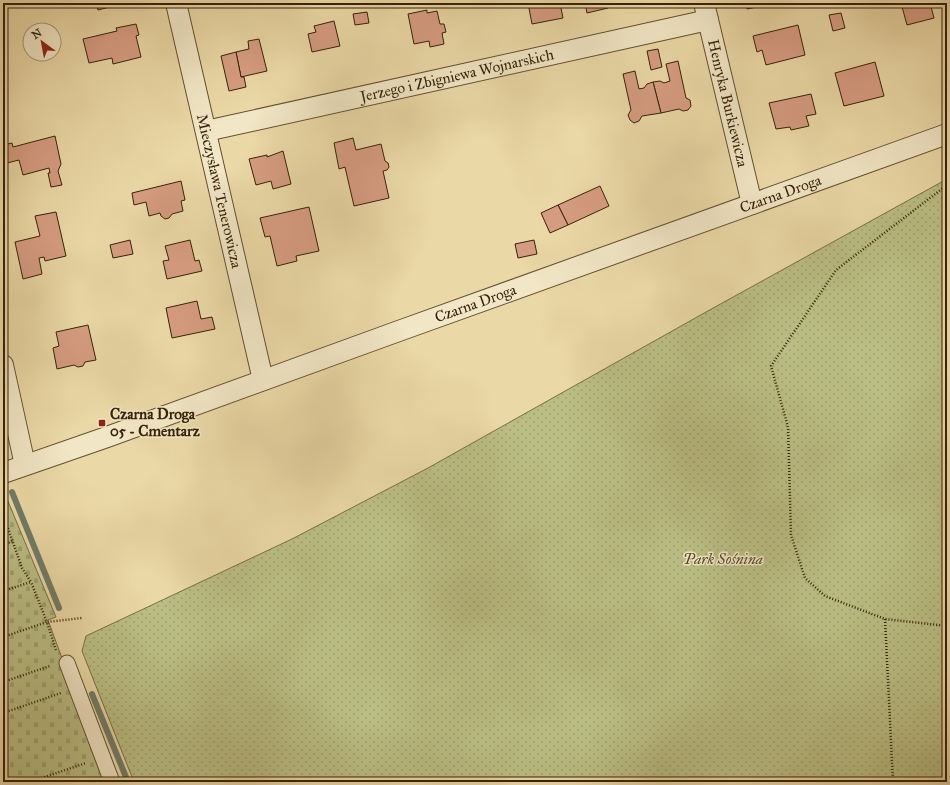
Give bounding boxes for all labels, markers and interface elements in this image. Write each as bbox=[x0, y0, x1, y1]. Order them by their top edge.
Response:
north arrow bbox=[22, 22, 62, 62]
text: N bbox=[30, 26, 45, 42]
street label: Henryka Burkiewicza bbox=[704, 38, 752, 169]
street label: Jerzego i Zbigniewa Wojnarskich bbox=[356, 45, 556, 107]
street label: Mieczysława Tenerowicza bbox=[193, 112, 246, 271]
street label: Czarna Droga bbox=[737, 171, 824, 217]
street label: Czarna Droga bbox=[432, 280, 519, 326]
place label: Czarna Droga 05 - Cmentarz bbox=[110, 405, 200, 440]
marker: Czarna Droga 05 - Cmentarz bbox=[97, 418, 107, 428]
park label: Park Sośnina bbox=[683, 550, 763, 568]

